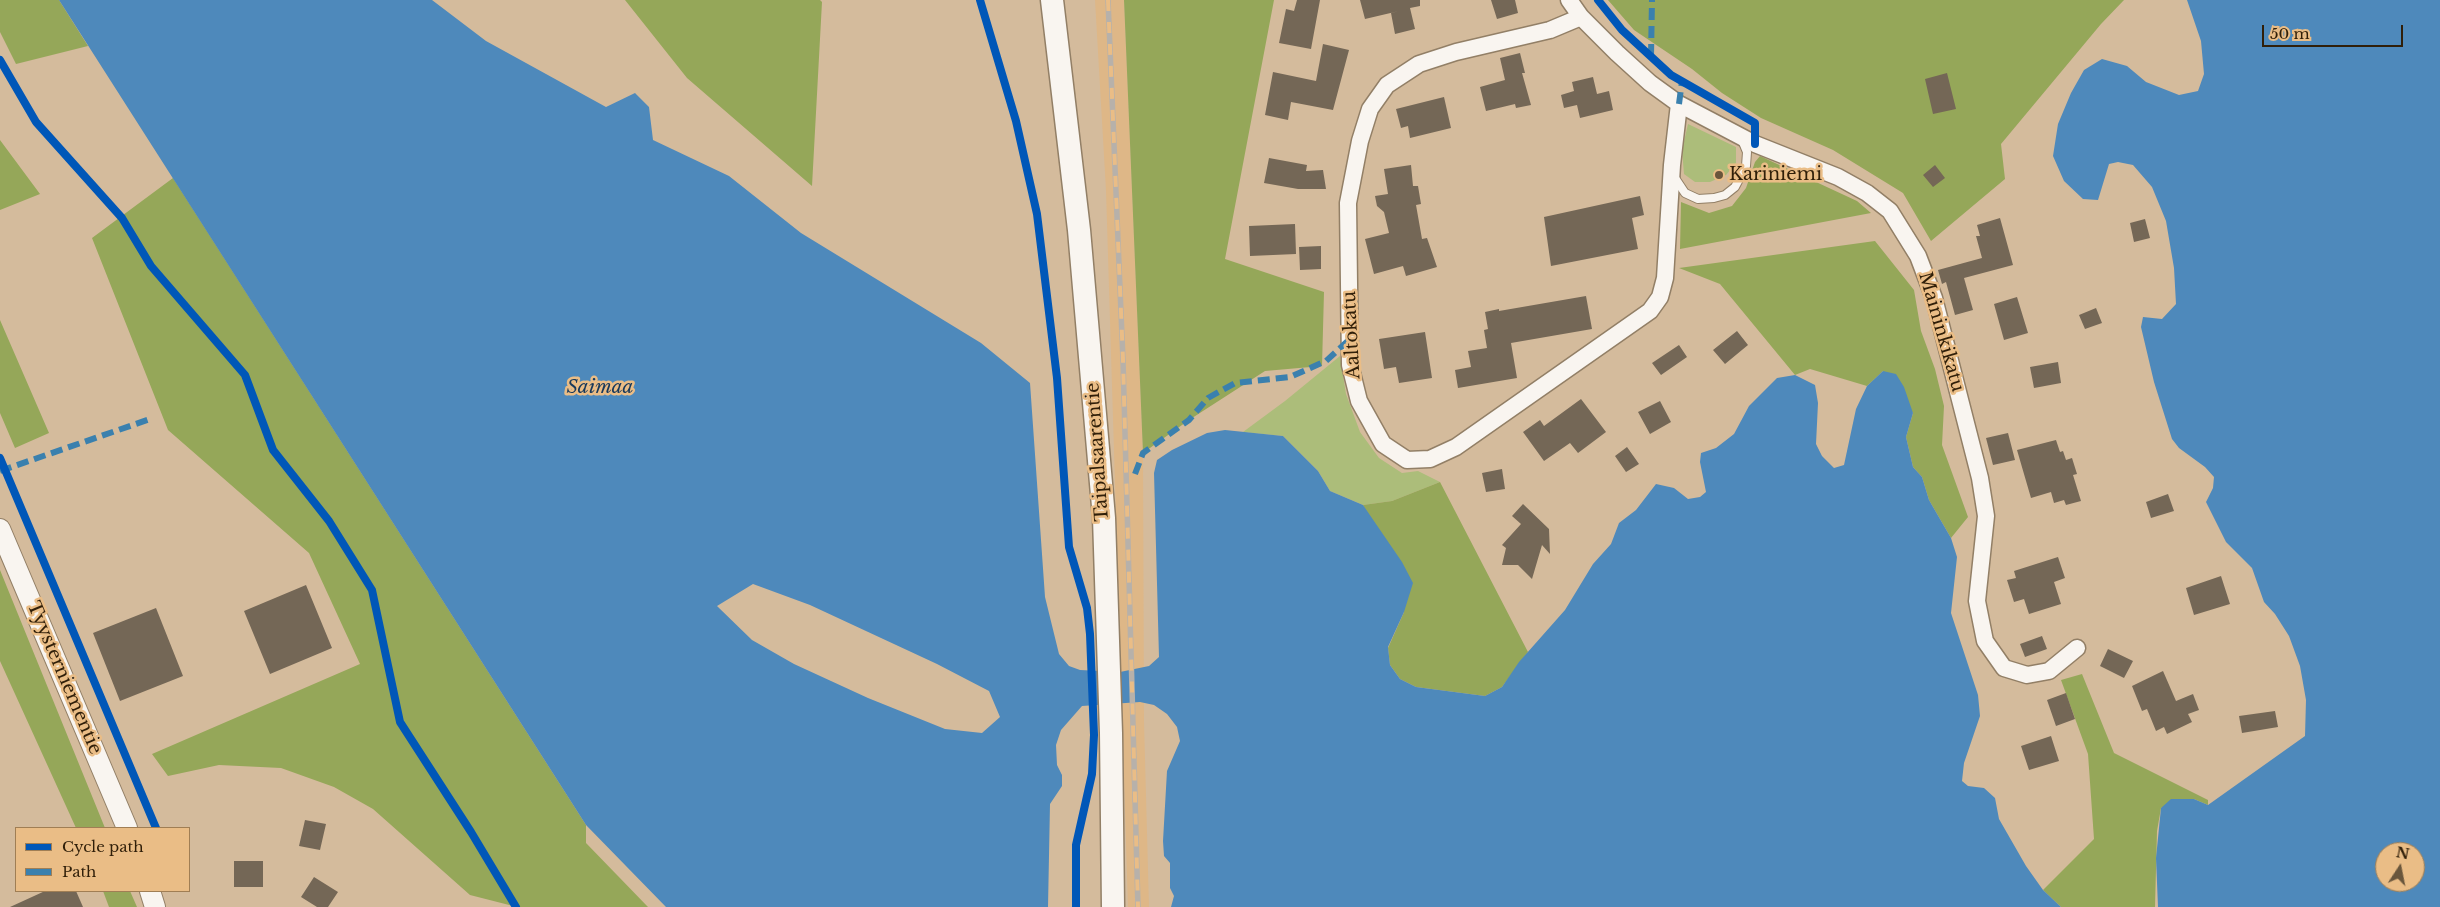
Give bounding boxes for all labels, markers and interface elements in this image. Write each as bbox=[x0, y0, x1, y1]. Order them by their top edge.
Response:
scale bar bbox=[2265, 15, 2406, 47]
text: 50 m bbox=[2270, 24, 2310, 43]
place label: Kariniemi bbox=[1729, 164, 1822, 186]
marker: Kariniemi bbox=[1713, 169, 1725, 181]
street label: Maininkikatu bbox=[1914, 270, 1968, 394]
street label: Aaltokatu bbox=[1339, 290, 1365, 380]
water label: Saimaa bbox=[567, 377, 633, 399]
street label: Taipalsaarentie bbox=[1082, 382, 1114, 522]
street label: Tyysterniementie bbox=[22, 598, 106, 758]
legend bbox=[15, 827, 190, 892]
text: Cycle path bbox=[62, 837, 144, 856]
north arrow bbox=[2375, 842, 2425, 892]
text: N bbox=[2394, 843, 2411, 863]
text: Path bbox=[62, 862, 96, 881]

